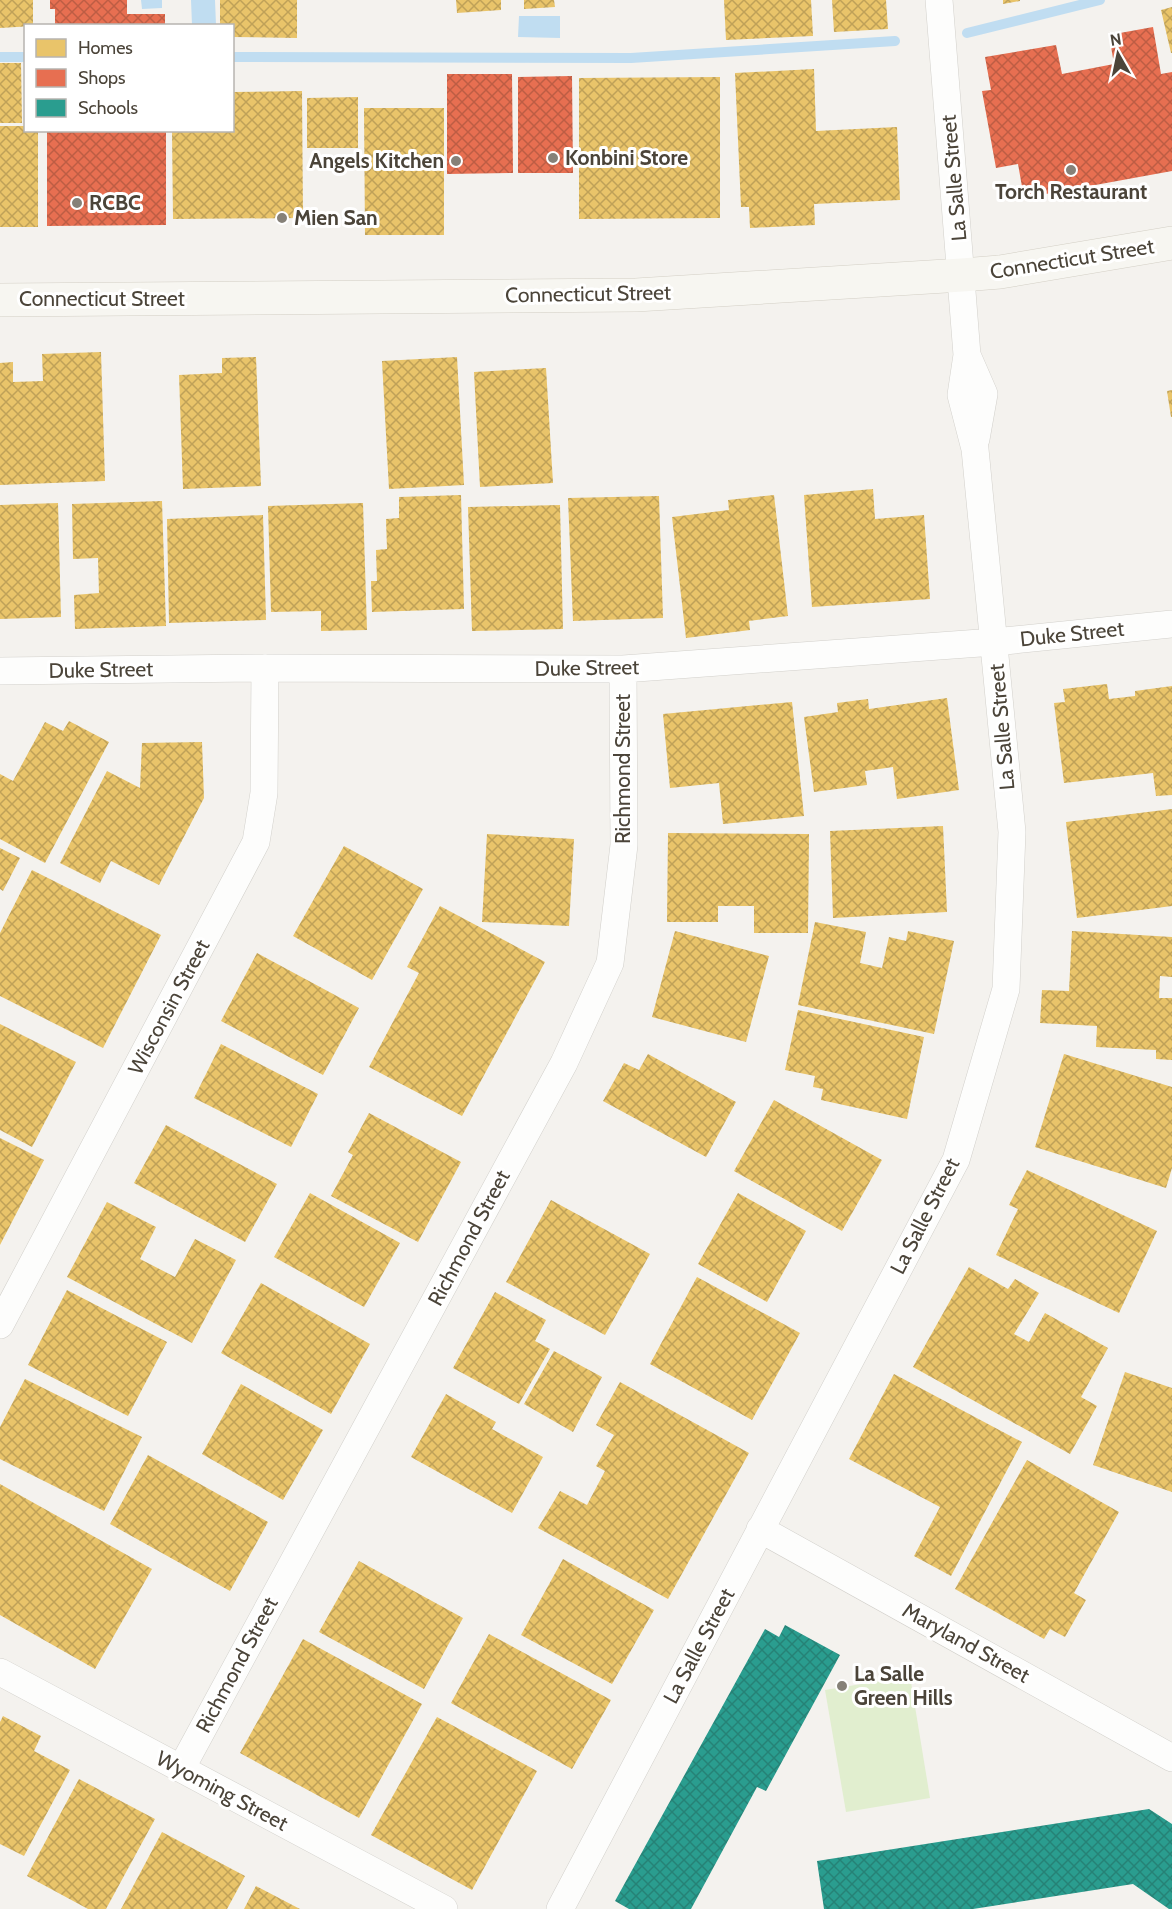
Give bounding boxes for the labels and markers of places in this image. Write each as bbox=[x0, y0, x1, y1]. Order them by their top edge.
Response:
place label: Konbini Store bbox=[565, 145, 688, 170]
place label: Angels Kitchen bbox=[309, 148, 444, 173]
marker: Konbini Store bbox=[546, 151, 560, 165]
marker: Angels Kitchen bbox=[449, 154, 463, 168]
marker: Torch Restaurant bbox=[1064, 163, 1078, 177]
place label: Torch Restaurant bbox=[995, 179, 1147, 204]
place label: RCBC bbox=[89, 190, 141, 215]
marker: RCBC bbox=[70, 196, 84, 210]
place label: Mien San bbox=[294, 205, 378, 230]
marker: Mien San bbox=[275, 211, 289, 225]
place label: La Salle Green Hills bbox=[854, 1661, 953, 1710]
marker: La Salle Green Hills bbox=[835, 1679, 849, 1693]

